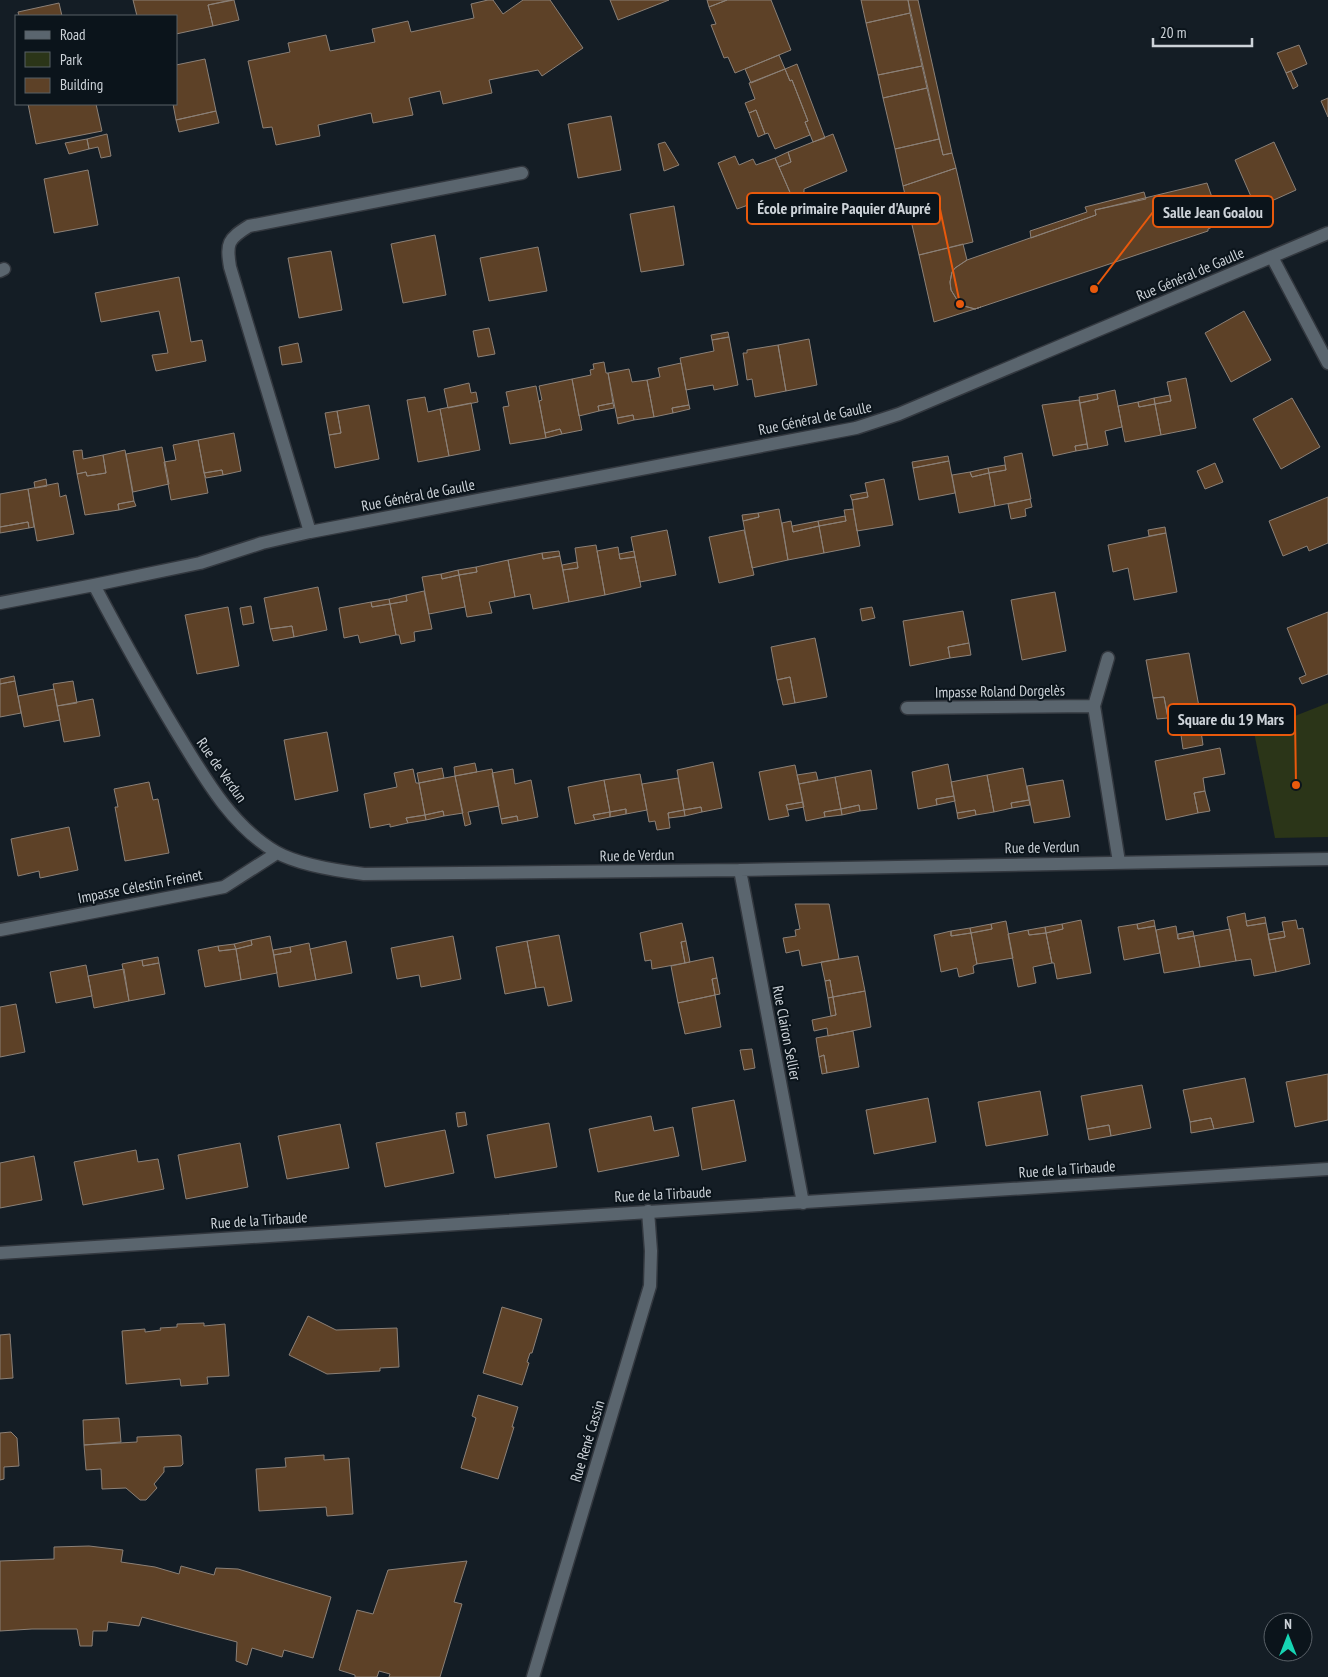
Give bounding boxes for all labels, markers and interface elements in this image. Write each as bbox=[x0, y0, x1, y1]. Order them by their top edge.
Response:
legend bbox=[15, 15, 178, 105]
scale bar bbox=[1153, 15, 1252, 47]
text: 20 m bbox=[1160, 23, 1186, 42]
text: Road bbox=[60, 25, 86, 44]
text: Park bbox=[60, 50, 82, 69]
text: Building bbox=[60, 75, 103, 94]
callout: École primaire Paquier d'Aupré bbox=[747, 193, 940, 224]
callout: Salle Jean Goalou bbox=[1153, 196, 1273, 227]
text: École primaire Paquier d'Aupré bbox=[757, 198, 931, 218]
text: Salle Jean Goalou bbox=[1163, 202, 1263, 222]
street label: Rue Général de Gaulle bbox=[1133, 243, 1247, 305]
street label: Rue Général de Gaulle bbox=[757, 397, 873, 439]
street label: Rue Général de Gaulle bbox=[360, 475, 476, 515]
street label: Impasse Roland Dorgelès bbox=[935, 680, 1065, 702]
callout: Square du 19 Mars bbox=[1168, 704, 1295, 735]
text: Square du 19 Mars bbox=[1178, 709, 1285, 729]
street label: Rue de Verdun bbox=[193, 734, 251, 806]
street label: Rue de Verdun bbox=[1004, 837, 1080, 857]
street label: Rue de Verdun bbox=[599, 845, 675, 865]
street label: Impasse Célestin Freinet bbox=[76, 865, 204, 907]
street label: Rue Clairon Sellier bbox=[768, 984, 806, 1083]
street label: Rue de la Tirbaude bbox=[1018, 1156, 1116, 1182]
street label: Rue de la Tirbaude bbox=[614, 1182, 712, 1206]
street label: Rue de la Tirbaude bbox=[210, 1207, 308, 1233]
street label: Rue René Cassin bbox=[566, 1398, 608, 1484]
north arrow bbox=[1263, 1612, 1313, 1662]
text: N bbox=[1284, 1615, 1292, 1633]

